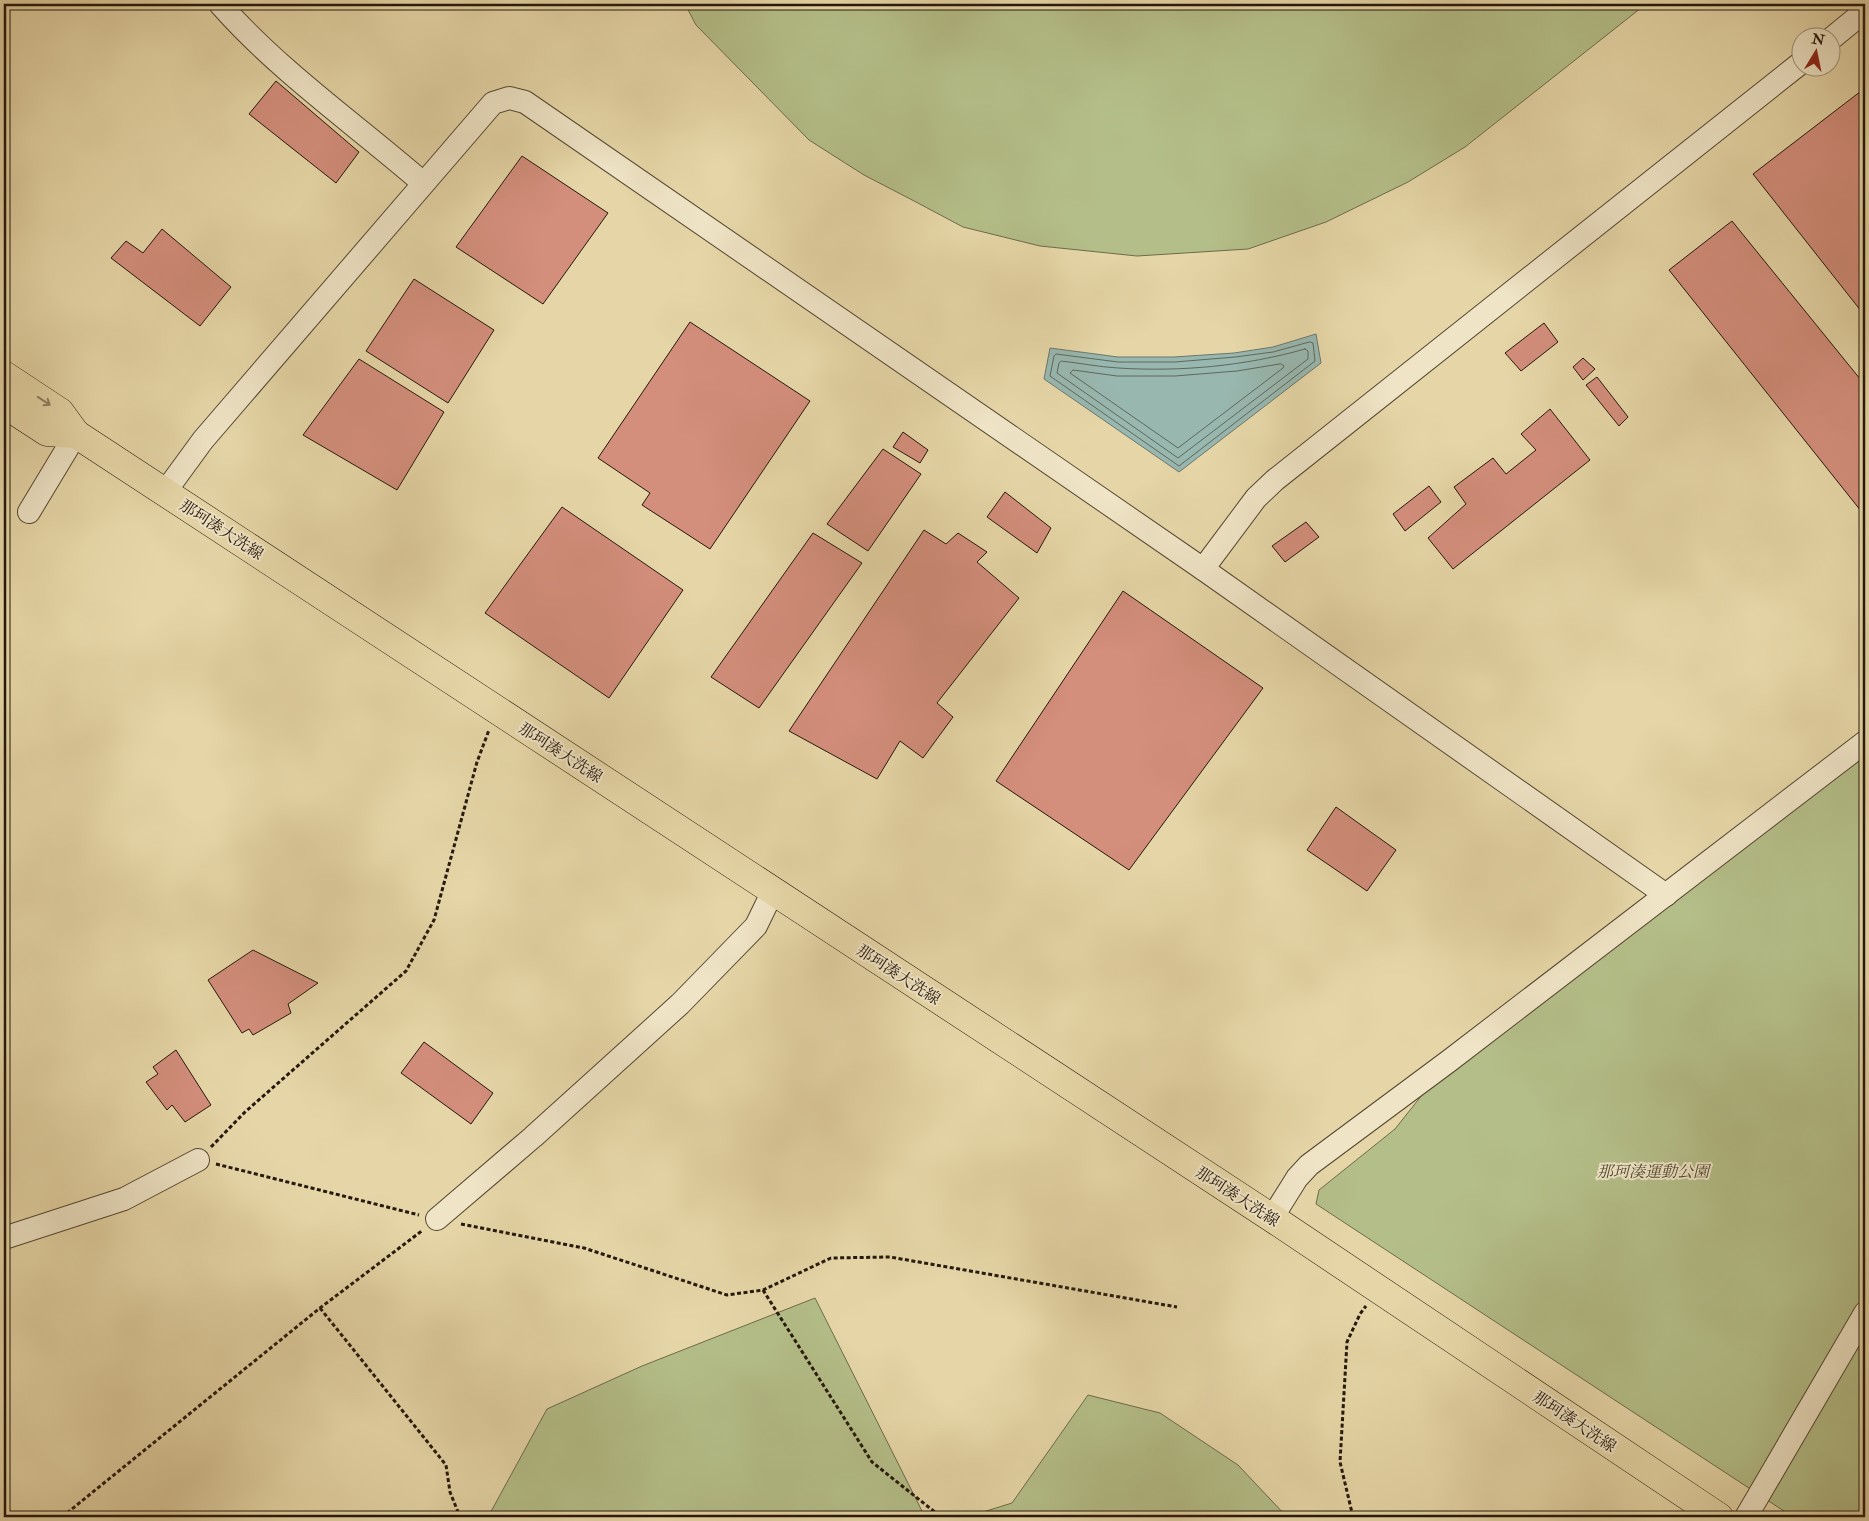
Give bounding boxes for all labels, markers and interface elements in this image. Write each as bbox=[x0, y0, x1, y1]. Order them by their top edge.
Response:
north arrow bbox=[1792, 28, 1842, 78]
text: N bbox=[1810, 30, 1826, 49]
one-way arrow bbox=[36, 396, 50, 406]
street label: 那珂湊大洗線 bbox=[176, 495, 267, 564]
street label: 那珂湊大洗線 bbox=[515, 718, 606, 787]
street label: 那珂湊大洗線 bbox=[853, 940, 944, 1009]
street label: 那珂湊大洗線 bbox=[1192, 1162, 1283, 1231]
park label: 那珂湊運動公園 bbox=[1597, 1162, 1712, 1182]
street label: 那珂湊大洗線 bbox=[1529, 1387, 1620, 1457]

